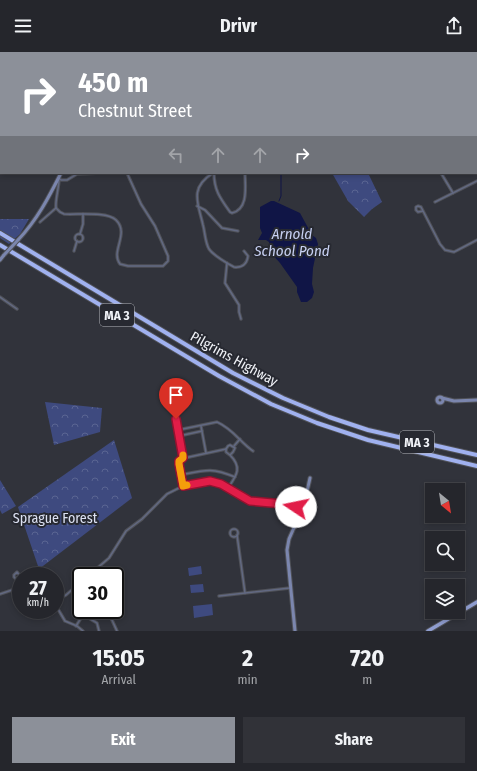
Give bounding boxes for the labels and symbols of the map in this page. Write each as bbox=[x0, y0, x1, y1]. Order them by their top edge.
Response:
water label: Arnold School Pond bbox=[253, 225, 330, 260]
road number: MA 3 bbox=[100, 304, 134, 326]
street label: Pilgrims Highway bbox=[187, 328, 281, 390]
pin bbox=[159, 378, 193, 419]
road number: MA 3 bbox=[400, 431, 434, 453]
north arrow bbox=[425, 483, 465, 523]
position arrow bbox=[275, 486, 317, 528]
park label: Sprague Forest bbox=[13, 510, 98, 527]
speed limit sign: 30 bbox=[72, 567, 124, 619]

